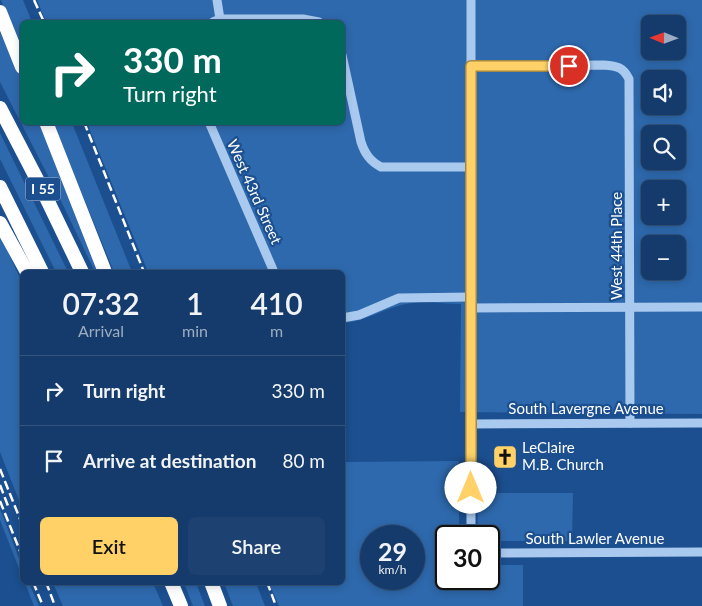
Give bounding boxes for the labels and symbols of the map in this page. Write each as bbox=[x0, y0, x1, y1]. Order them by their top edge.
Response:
north arrow bbox=[641, 15, 686, 60]
pin bbox=[548, 45, 590, 87]
street label: West 43rd Street bbox=[224, 136, 286, 247]
road number: I 55 bbox=[26, 178, 60, 200]
street label: West 44th Place bbox=[607, 192, 625, 300]
street label: South Lavergne Avenue bbox=[508, 399, 664, 417]
place label: LeClaire M.B. Church bbox=[522, 438, 604, 473]
church icon: LeClaire M.B. Church bbox=[492, 444, 518, 470]
position arrow bbox=[444, 461, 496, 513]
speed limit sign: 30 bbox=[435, 525, 500, 590]
street label: South Lawler Avenue bbox=[525, 529, 665, 547]

